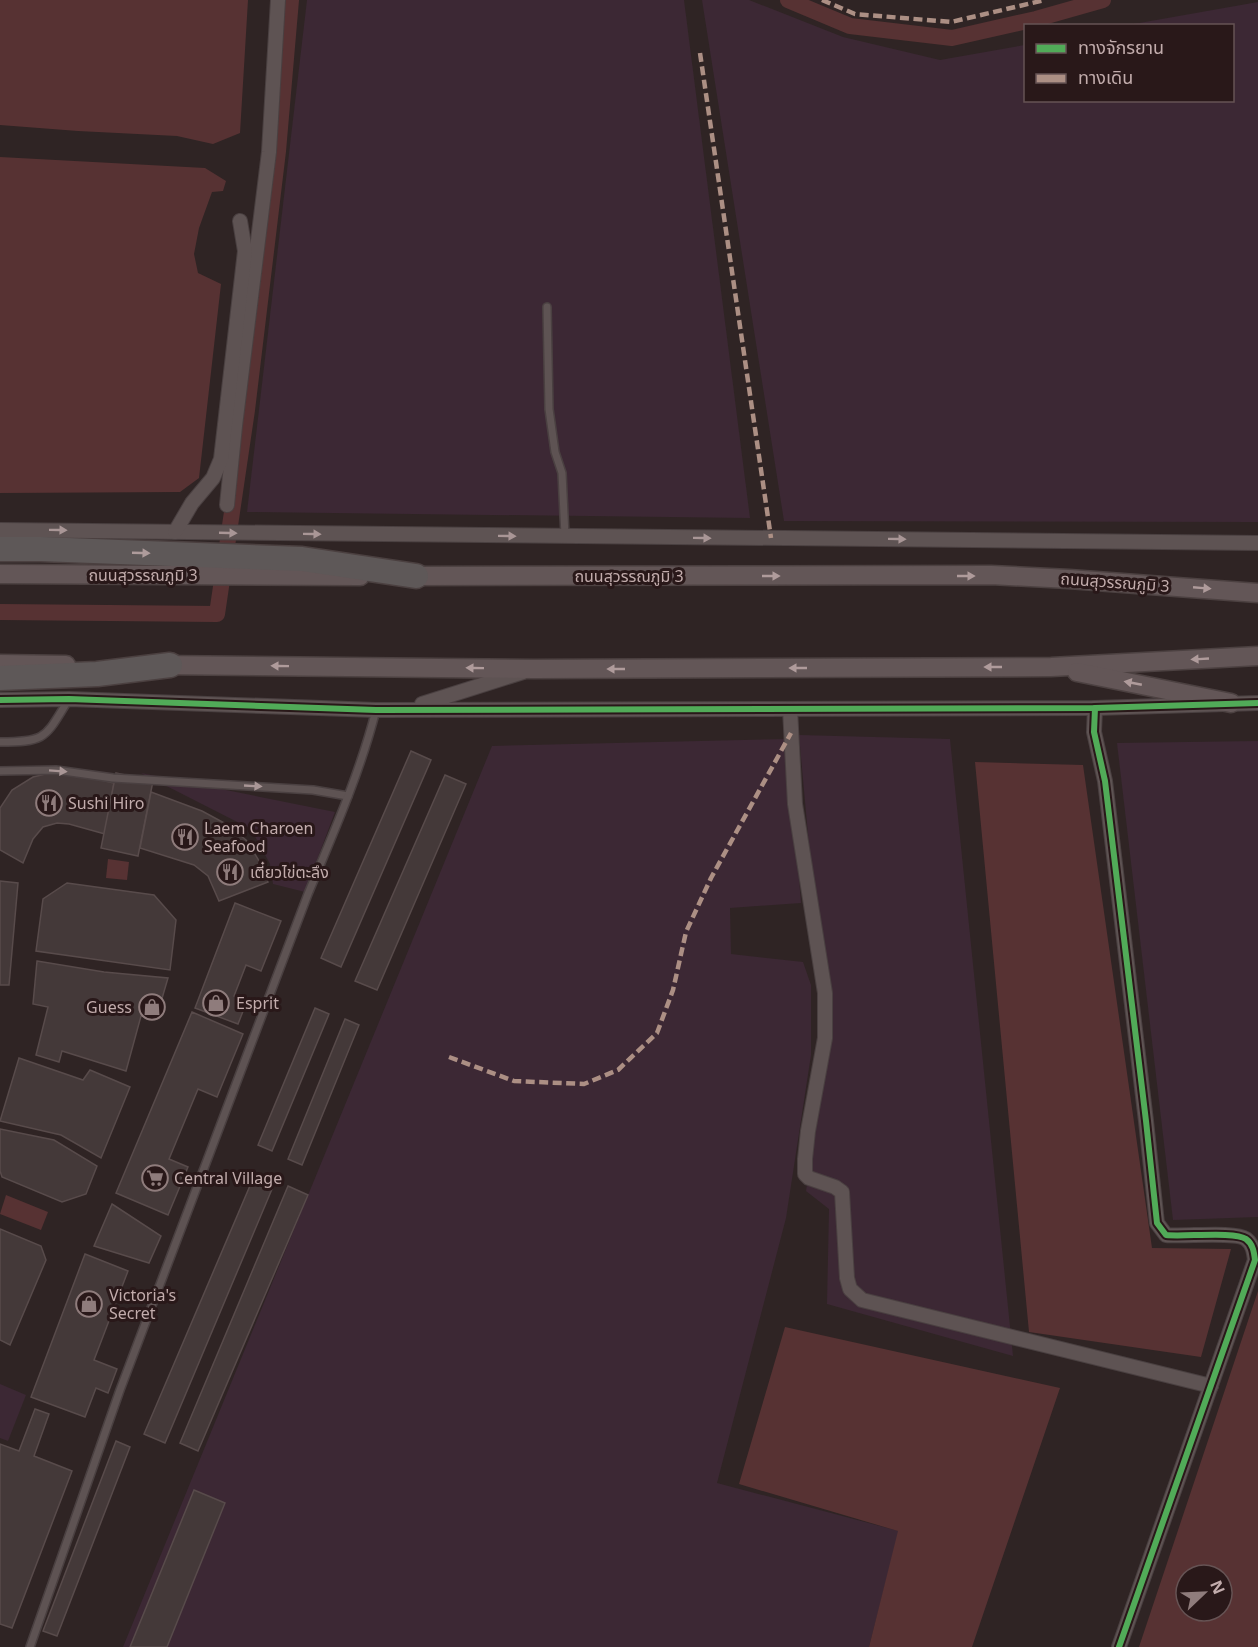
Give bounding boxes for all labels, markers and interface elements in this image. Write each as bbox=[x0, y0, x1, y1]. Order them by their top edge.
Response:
legend bbox=[1024, 24, 1234, 102]
text: ทางจักรยาน bbox=[1078, 35, 1164, 59]
text: ทางเดิน bbox=[1078, 65, 1133, 89]
one-way arrow bbox=[49, 525, 68, 535]
one-way arrow bbox=[219, 528, 238, 537]
one-way arrow bbox=[302, 529, 321, 539]
one-way arrow bbox=[497, 531, 516, 541]
one-way arrow bbox=[692, 533, 711, 542]
one-way arrow bbox=[887, 535, 906, 544]
one-way arrow bbox=[132, 549, 151, 558]
street label: ถนนสุวรรณภูมิ 3 bbox=[88, 564, 198, 586]
street label: ถนนสุวรรณภูมิ 3 bbox=[574, 565, 684, 587]
street label: ถนนสุวรรณภูมิ 3 bbox=[1060, 567, 1170, 597]
one-way arrow bbox=[761, 571, 780, 581]
one-way arrow bbox=[956, 571, 975, 581]
one-way arrow bbox=[1193, 583, 1212, 593]
one-way arrow bbox=[1190, 654, 1209, 664]
one-way arrow bbox=[271, 662, 290, 671]
one-way arrow bbox=[983, 662, 1002, 672]
one-way arrow bbox=[466, 663, 485, 673]
one-way arrow bbox=[788, 663, 807, 673]
one-way arrow bbox=[607, 664, 626, 673]
one-way arrow bbox=[1123, 678, 1142, 687]
one-way arrow bbox=[49, 766, 68, 775]
one-way arrow bbox=[243, 782, 262, 791]
restaurant icon: Sushi Hiro bbox=[34, 788, 64, 818]
place label: Sushi Hiro bbox=[68, 792, 144, 814]
place label: Laem Charoen Seafood bbox=[204, 817, 313, 857]
restaurant icon: Laem Charoen Seafood bbox=[170, 822, 200, 852]
restaurant icon: เตี๋ยวไข่ตะลึง bbox=[215, 857, 245, 887]
place label: เตี๋ยวไข่ตะลึง bbox=[250, 861, 329, 883]
shop icon: Esprit bbox=[201, 988, 231, 1018]
shop icon: Guess bbox=[137, 992, 167, 1022]
place label: Esprit bbox=[236, 992, 279, 1014]
place label: Guess bbox=[86, 996, 132, 1018]
supermarket icon: Central Village bbox=[140, 1163, 170, 1193]
place label: Central Village bbox=[174, 1167, 282, 1189]
place label: Victoria's Secret bbox=[109, 1284, 176, 1324]
shop icon: Victoria's Secret bbox=[74, 1289, 104, 1319]
north arrow bbox=[1174, 1563, 1234, 1623]
text: N bbox=[1205, 1577, 1230, 1597]

